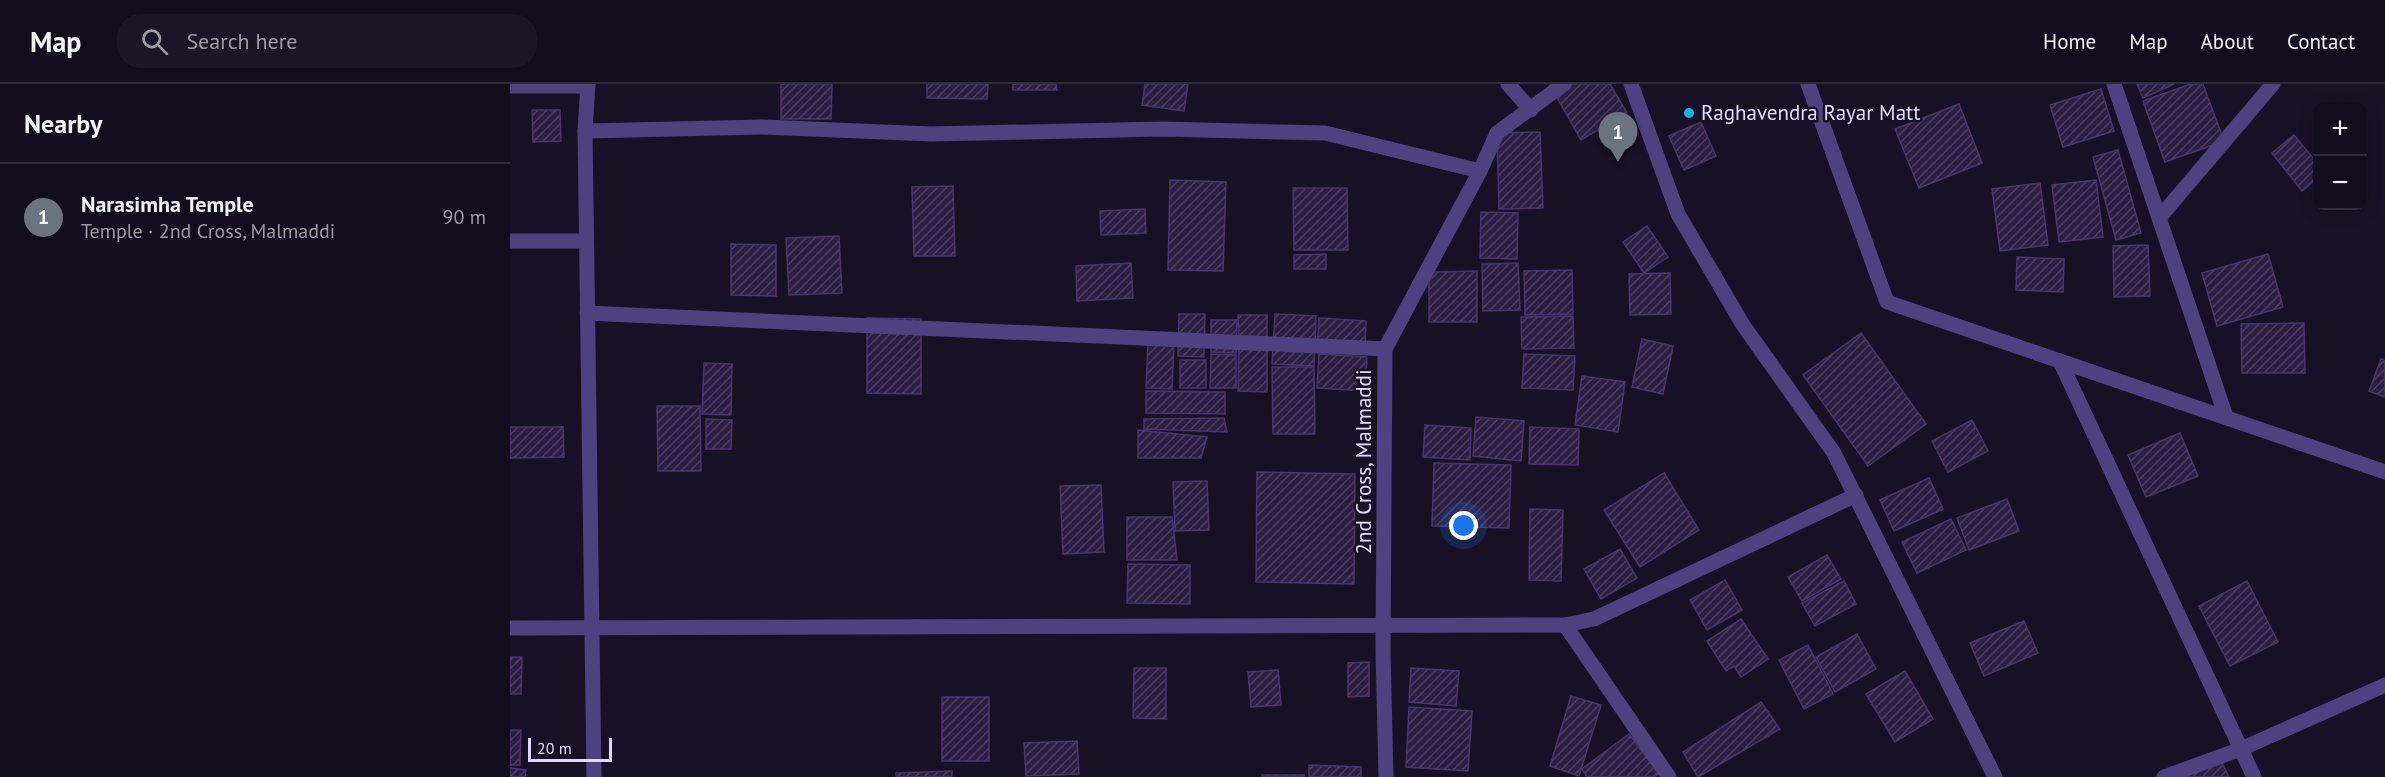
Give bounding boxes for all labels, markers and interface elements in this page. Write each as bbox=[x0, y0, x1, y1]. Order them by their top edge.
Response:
search box bbox=[117, 14, 537, 68]
text: Map bbox=[30, 23, 81, 60]
icon: search bbox=[138, 25, 171, 58]
text: Search here bbox=[186, 27, 297, 55]
text: Home bbox=[2043, 28, 2096, 55]
text: Map bbox=[2129, 28, 2168, 55]
text: About bbox=[2201, 28, 2254, 55]
text: Contact bbox=[2287, 28, 2355, 55]
place label: Raghavendra Rayar Matt bbox=[1701, 99, 1920, 126]
map controls bbox=[2313, 102, 2367, 210]
button: + bbox=[2313, 102, 2367, 156]
marker: Raghavendra Rayar Matt bbox=[1682, 106, 1696, 120]
text: Nearby bbox=[24, 107, 102, 140]
pin: 1 bbox=[1598, 112, 1638, 162]
button: − bbox=[2313, 156, 2367, 210]
text: Narasimha Temple bbox=[81, 190, 254, 218]
text: 1 bbox=[38, 204, 49, 230]
text: 90 m bbox=[443, 204, 486, 230]
text: Temple · 2nd Cross, Malmaddi bbox=[81, 218, 335, 244]
street label: 2nd Cross, Malmaddi bbox=[1350, 369, 1377, 555]
your location bbox=[1449, 511, 1478, 540]
scale bar bbox=[528, 735, 612, 762]
text: 20 m bbox=[537, 738, 572, 758]

